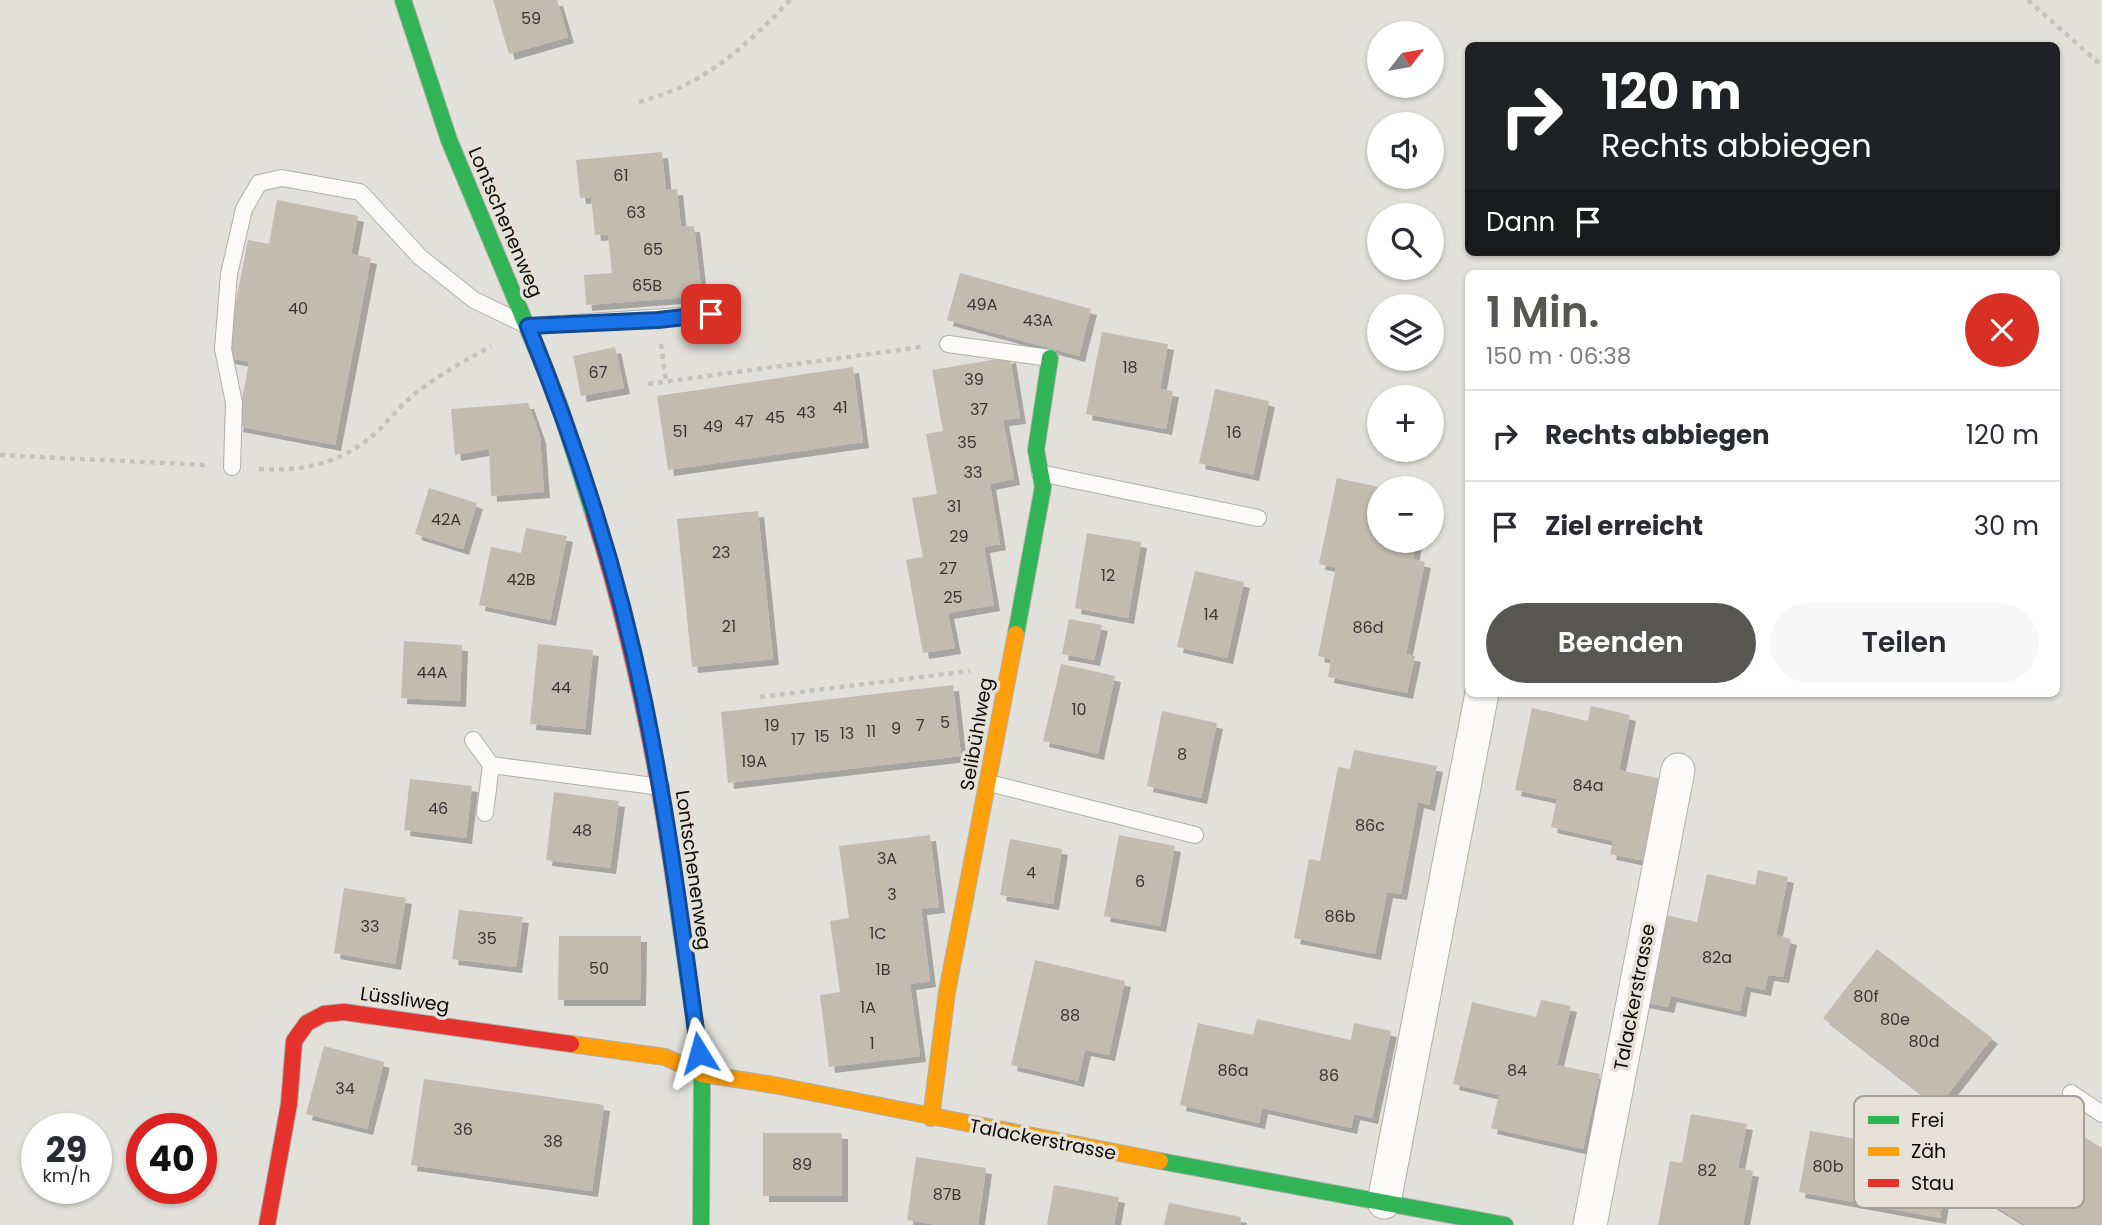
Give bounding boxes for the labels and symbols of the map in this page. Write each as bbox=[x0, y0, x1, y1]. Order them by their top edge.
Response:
house number: 59 bbox=[521, 7, 541, 30]
north arrow bbox=[1367, 21, 1444, 98]
street label: Lontschenenweg bbox=[462, 143, 549, 302]
house number: 61 bbox=[613, 164, 629, 187]
house number: 63 bbox=[626, 201, 646, 224]
house number: 65 bbox=[643, 238, 663, 261]
house number: 65B bbox=[632, 274, 662, 297]
pin bbox=[681, 284, 741, 344]
house number: 49A bbox=[967, 293, 998, 316]
house number: 40 bbox=[288, 297, 308, 320]
house number: 43A bbox=[1023, 309, 1053, 332]
house number: 18 bbox=[1122, 356, 1138, 379]
house number: 67 bbox=[589, 361, 608, 384]
house number: 39 bbox=[964, 368, 984, 391]
house number: 41 bbox=[832, 396, 848, 419]
house number: 37 bbox=[970, 398, 988, 421]
house number: 43 bbox=[796, 401, 816, 424]
house number: 45 bbox=[765, 406, 785, 429]
house number: 47 bbox=[735, 410, 754, 433]
house number: 49 bbox=[703, 415, 723, 438]
house number: 51 bbox=[672, 420, 688, 443]
house number: 16 bbox=[1226, 421, 1242, 444]
house number: 35 bbox=[957, 431, 977, 454]
house number: 33 bbox=[964, 461, 982, 484]
house number: 31 bbox=[947, 495, 961, 518]
house number: 42A bbox=[431, 508, 461, 531]
house number: 29 bbox=[949, 525, 969, 548]
house number: 23 bbox=[712, 541, 730, 564]
house number: 27 bbox=[939, 557, 957, 580]
house number: 12 bbox=[1101, 564, 1115, 587]
house number: 42B bbox=[506, 568, 536, 591]
house number: 25 bbox=[943, 586, 963, 609]
house number: 14 bbox=[1203, 603, 1219, 626]
house number: 21 bbox=[722, 615, 736, 638]
house number: 86d bbox=[1352, 616, 1384, 639]
house number: 44A bbox=[417, 661, 448, 684]
street label: Selibühlweg bbox=[953, 675, 1000, 793]
house number: 44 bbox=[551, 676, 571, 699]
house number: 10 bbox=[1071, 698, 1087, 721]
house number: 5 bbox=[940, 711, 950, 734]
house number: 19 bbox=[764, 714, 780, 737]
house number: 7 bbox=[916, 714, 925, 737]
house number: 9 bbox=[891, 717, 901, 740]
house number: 11 bbox=[866, 720, 876, 743]
house number: 13 bbox=[840, 722, 854, 745]
house number: 15 bbox=[814, 725, 830, 748]
house number: 17 bbox=[791, 728, 805, 751]
house number: 8 bbox=[1177, 743, 1187, 766]
house number: 19A bbox=[741, 750, 767, 773]
house number: 84a bbox=[1573, 774, 1603, 797]
street label: Lontschenenweg bbox=[669, 788, 718, 952]
house number: 46 bbox=[428, 797, 448, 820]
house number: 86c bbox=[1355, 814, 1385, 837]
house number: 48 bbox=[572, 819, 592, 842]
house number: 3A bbox=[877, 847, 897, 870]
house number: 4 bbox=[1026, 861, 1036, 884]
house number: 6 bbox=[1135, 870, 1145, 893]
house number: 3 bbox=[887, 883, 897, 906]
house number: 86b bbox=[1324, 905, 1356, 928]
house number: 33 bbox=[361, 915, 379, 938]
street label: Talackerstrasse bbox=[1607, 921, 1662, 1073]
house number: 1C bbox=[869, 922, 887, 945]
house number: 35 bbox=[477, 927, 497, 950]
house number: 82a bbox=[1702, 946, 1732, 969]
house number: 50 bbox=[589, 957, 609, 980]
house number: 1B bbox=[876, 958, 891, 981]
street label: Lüssliweg bbox=[359, 980, 451, 1019]
house number: 80f bbox=[1853, 985, 1879, 1008]
house number: 1A bbox=[860, 996, 876, 1019]
house number: 88 bbox=[1060, 1004, 1080, 1027]
house number: 80e bbox=[1880, 1008, 1910, 1031]
position arrow bbox=[662, 1016, 736, 1090]
house number: 80d bbox=[1909, 1030, 1939, 1053]
house number: 1 bbox=[869, 1032, 875, 1055]
house number: 86a bbox=[1217, 1059, 1249, 1082]
house number: 84 bbox=[1507, 1059, 1527, 1082]
house number: 86 bbox=[1319, 1064, 1339, 1087]
house number: 34 bbox=[335, 1077, 355, 1100]
legend bbox=[1854, 1096, 2084, 1208]
text: Frei bbox=[1911, 1107, 1944, 1134]
street label: Talackerstrasse bbox=[967, 1112, 1119, 1167]
speed limit sign: 40 bbox=[126, 1113, 217, 1204]
house number: 36 bbox=[453, 1118, 473, 1141]
house number: 38 bbox=[543, 1130, 563, 1153]
text: Zäh bbox=[1911, 1138, 1946, 1165]
house number: 89 bbox=[792, 1153, 812, 1176]
house number: 80b bbox=[1813, 1155, 1844, 1178]
house number: 82 bbox=[1697, 1159, 1717, 1182]
text: Stau bbox=[1911, 1170, 1954, 1197]
house number: 87B bbox=[933, 1183, 962, 1206]

